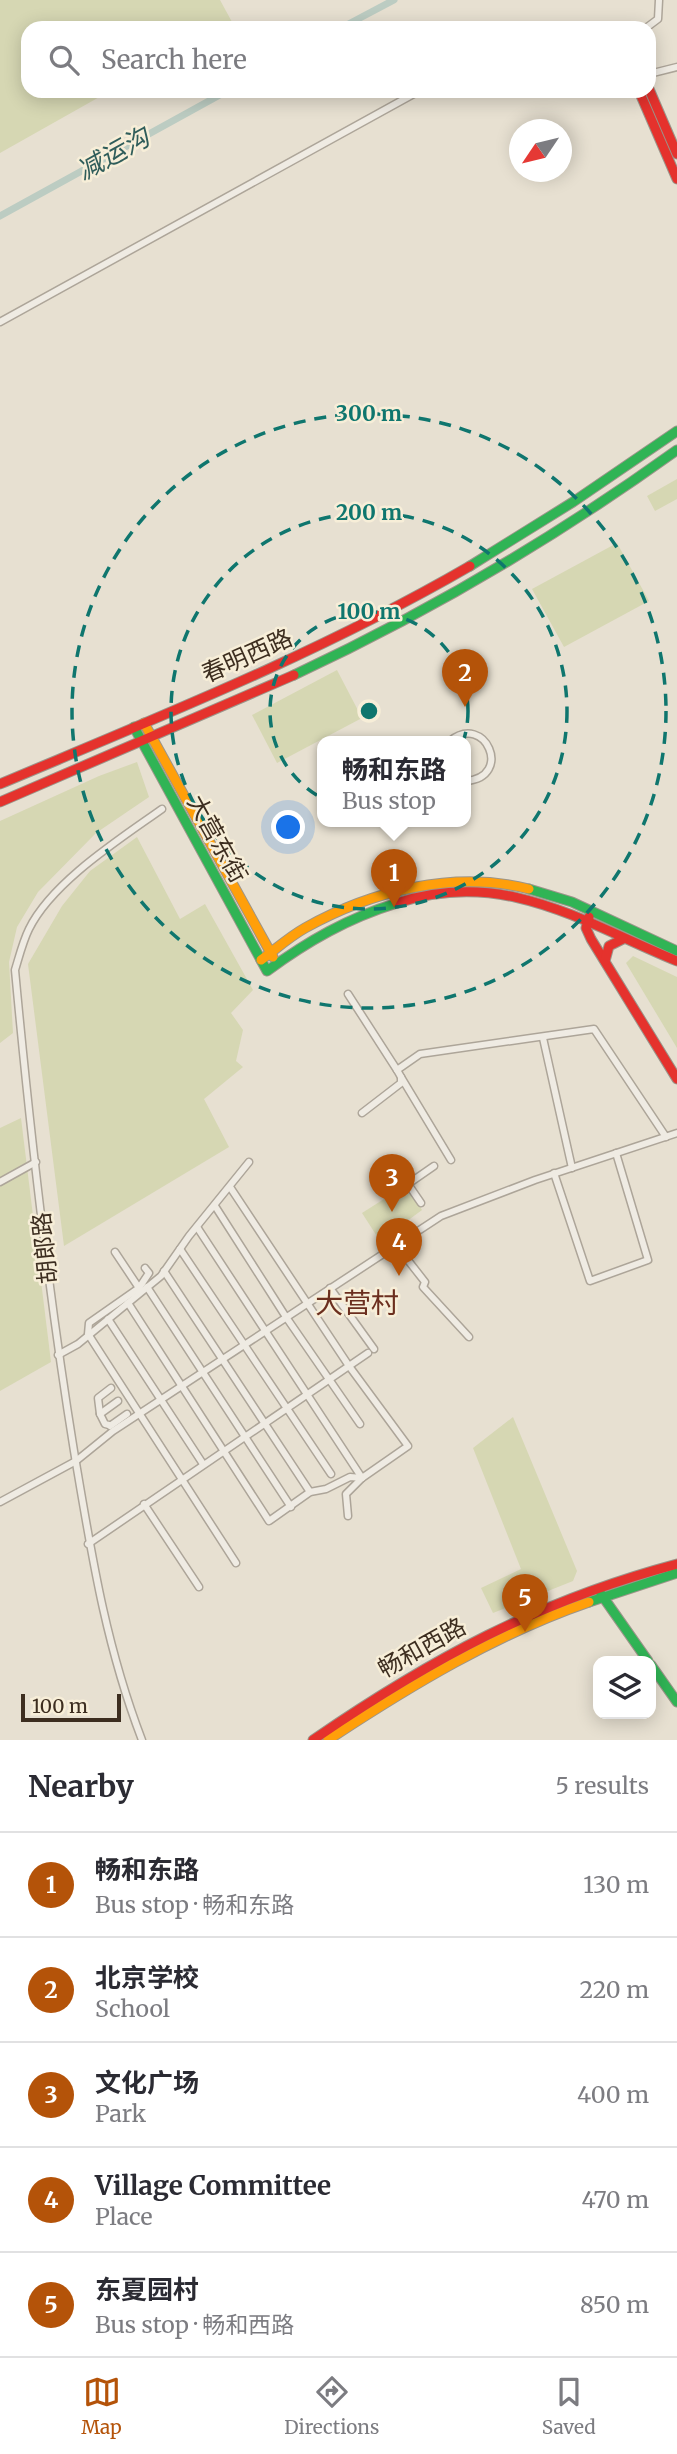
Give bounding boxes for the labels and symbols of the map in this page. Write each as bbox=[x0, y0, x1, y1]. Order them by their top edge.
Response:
water label: 减运沟 bbox=[71, 119, 157, 187]
north arrow bbox=[509, 119, 572, 182]
text: 300 m bbox=[336, 400, 402, 427]
text: 200 m bbox=[336, 499, 402, 526]
text: 100 m bbox=[338, 598, 400, 625]
street label: 春明西路 bbox=[197, 622, 297, 689]
pin: 2 bbox=[442, 649, 488, 707]
centre of rings bbox=[357, 699, 381, 723]
street label: 大营东街 bbox=[181, 789, 254, 888]
your location bbox=[271, 810, 305, 844]
pin: 1 bbox=[371, 849, 417, 907]
pin: 3 bbox=[369, 1154, 415, 1212]
street label: 胡郎路 bbox=[25, 1211, 64, 1285]
pin: 4 bbox=[376, 1218, 422, 1276]
district label: 大营村 bbox=[315, 1285, 399, 1321]
pin: 5 bbox=[502, 1574, 548, 1632]
street label: 畅和西路 bbox=[372, 1611, 471, 1684]
scale bar bbox=[21, 1691, 121, 1723]

